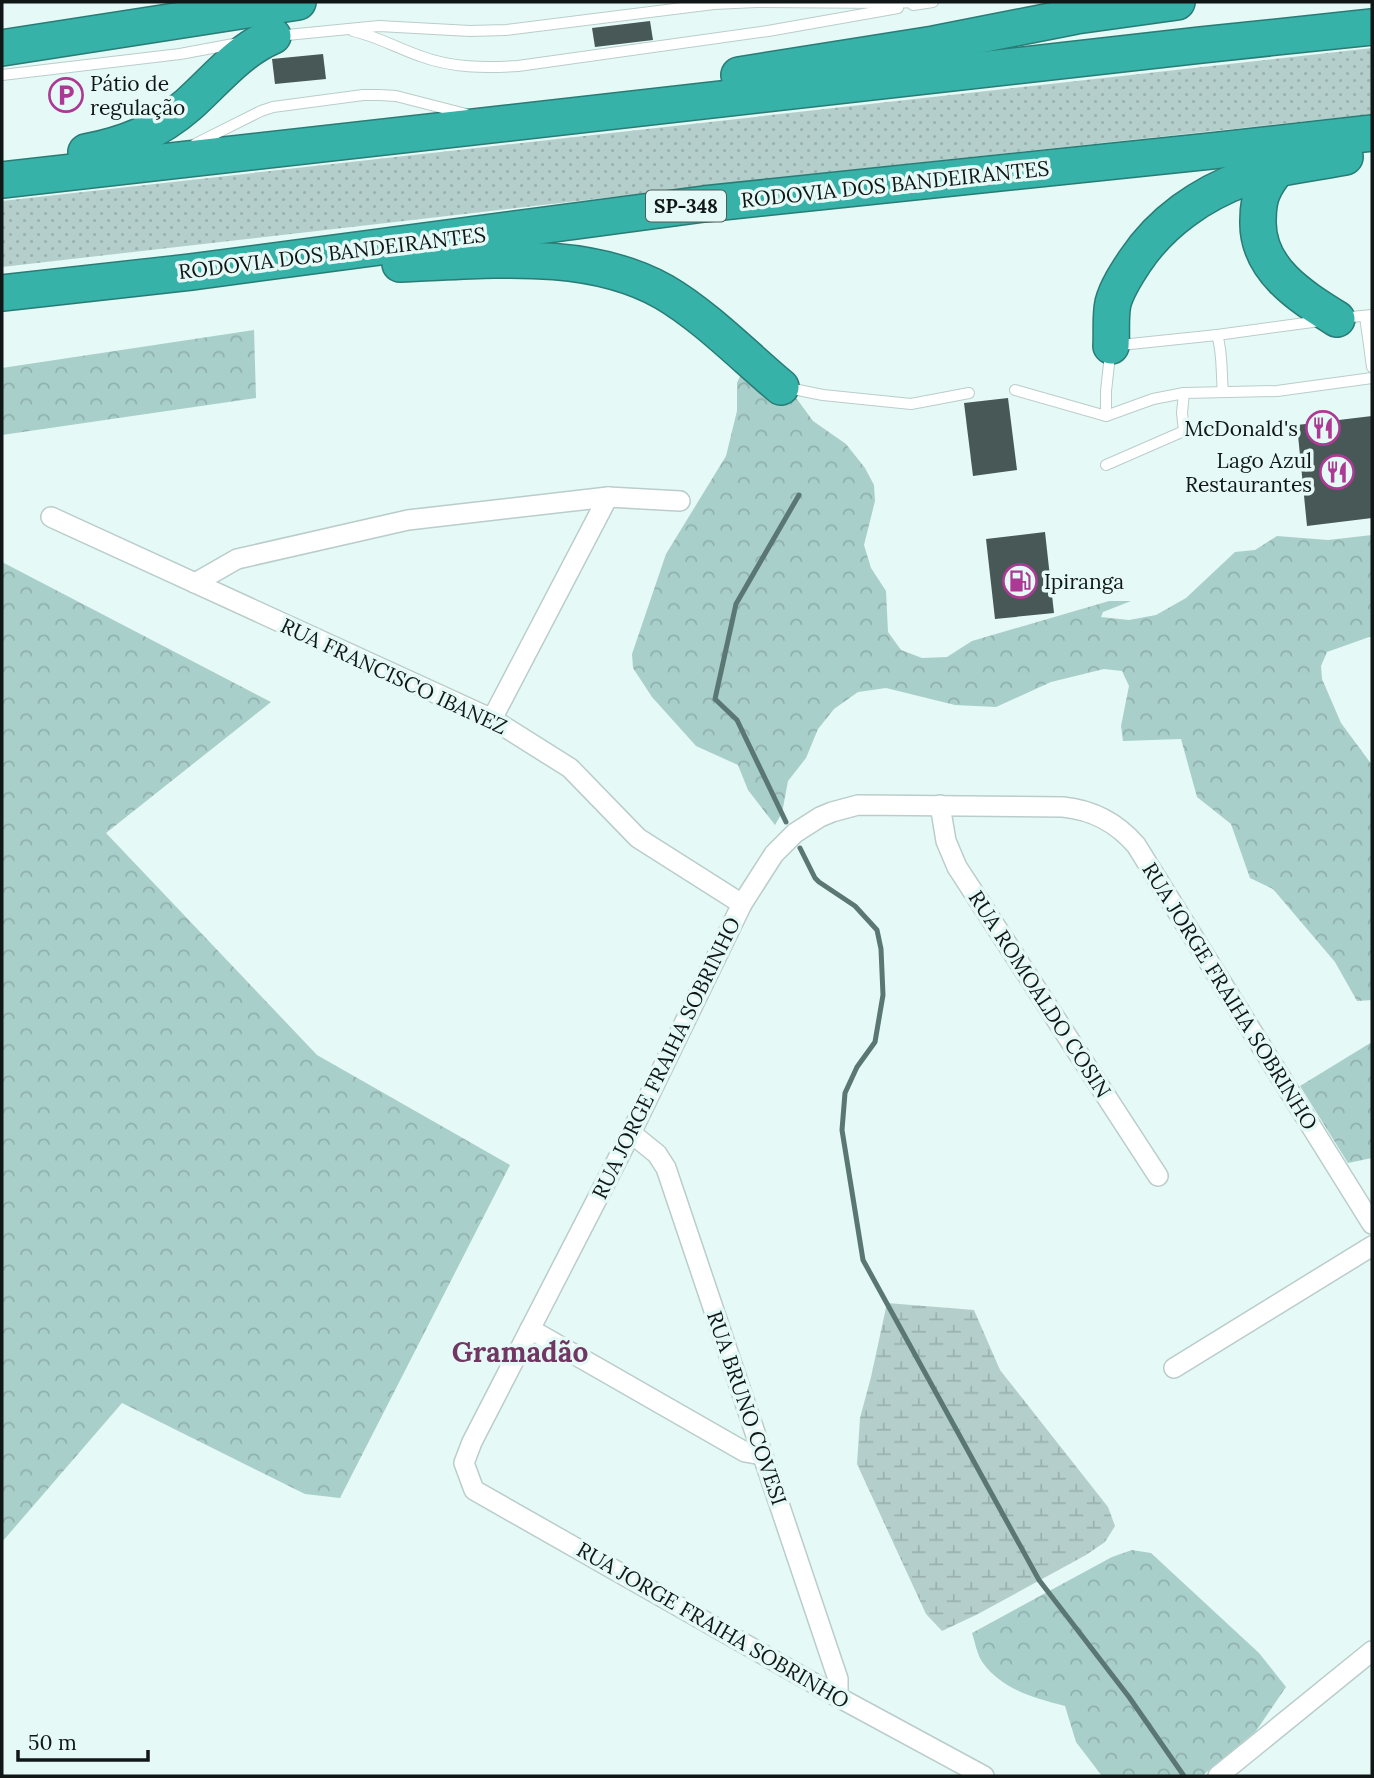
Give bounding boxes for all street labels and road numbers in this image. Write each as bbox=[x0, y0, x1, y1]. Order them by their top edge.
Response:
street label: RODOVIA DOS BANDEIRANTES bbox=[740, 154, 1050, 214]
road number: SP-348 bbox=[646, 190, 726, 222]
street label: RODOVIA DOS BANDEIRANTES bbox=[177, 221, 487, 285]
street label: RUA FRANCISCO IBANEZ bbox=[276, 612, 512, 740]
street label: RUA JORGE FRAIHA SOBRINHO bbox=[1136, 857, 1324, 1135]
street label: RUA ROMOALDO COSIN bbox=[963, 885, 1117, 1103]
street label: RUA JORGE FRAIHA SOBRINHO bbox=[586, 913, 746, 1203]
street label: RUA BRUNO COVESI bbox=[701, 1307, 793, 1509]
street label: RUA JORGE FRAIHA SOBRINHO bbox=[572, 1536, 854, 1714]

